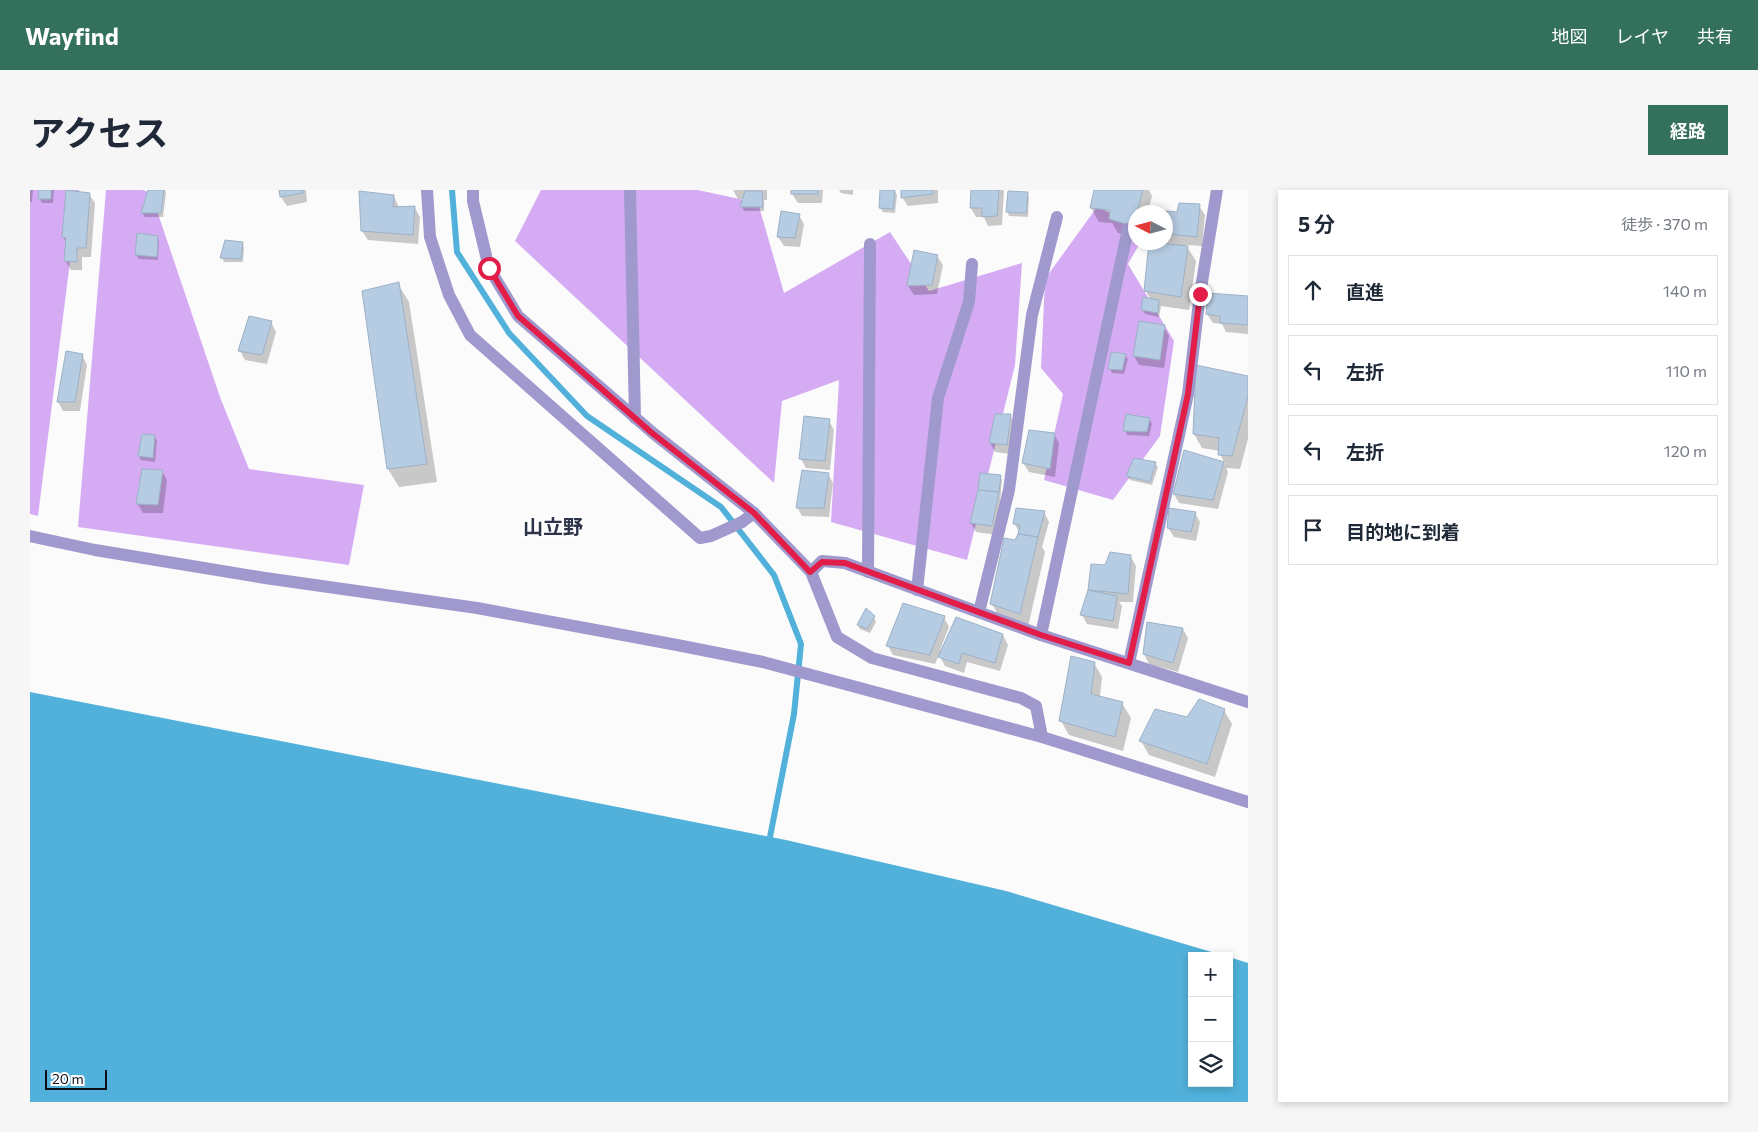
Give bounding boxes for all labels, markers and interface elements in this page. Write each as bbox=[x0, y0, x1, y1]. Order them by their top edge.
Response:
text: Wayfind bbox=[25, 21, 119, 50]
text: 地図 bbox=[1552, 25, 1588, 47]
text: レイヤ bbox=[1616, 25, 1669, 47]
text: 共有 bbox=[1697, 25, 1733, 47]
button: 経路 bbox=[1648, 105, 1728, 155]
text: アクセス bbox=[30, 110, 168, 153]
north arrow bbox=[1128, 205, 1173, 250]
text: 5 分 bbox=[1298, 211, 1335, 236]
text: 徒歩 · 370 m bbox=[1621, 214, 1708, 233]
route start bbox=[478, 257, 501, 280]
icon: ahead bbox=[1299, 276, 1327, 304]
text: 直進 bbox=[1346, 280, 1384, 303]
text: 140 m bbox=[1663, 281, 1707, 300]
route end bbox=[1189, 283, 1212, 306]
icon: left bbox=[1299, 356, 1327, 384]
text: 左折 bbox=[1346, 360, 1384, 383]
text: 110 m bbox=[1666, 361, 1707, 380]
icon: left bbox=[1299, 436, 1327, 464]
text: 左折 bbox=[1346, 440, 1384, 463]
text: 120 m bbox=[1664, 441, 1707, 460]
district label: 山立野 bbox=[523, 514, 583, 538]
icon: arrive bbox=[1299, 516, 1327, 544]
text: 目的地に到着 bbox=[1346, 520, 1460, 543]
map controls bbox=[1188, 952, 1233, 1087]
button: + bbox=[1188, 952, 1233, 997]
button: − bbox=[1188, 997, 1233, 1042]
button: layers bbox=[1188, 1042, 1233, 1087]
scale bar bbox=[45, 1067, 108, 1090]
text: 20 m bbox=[52, 1070, 84, 1087]

